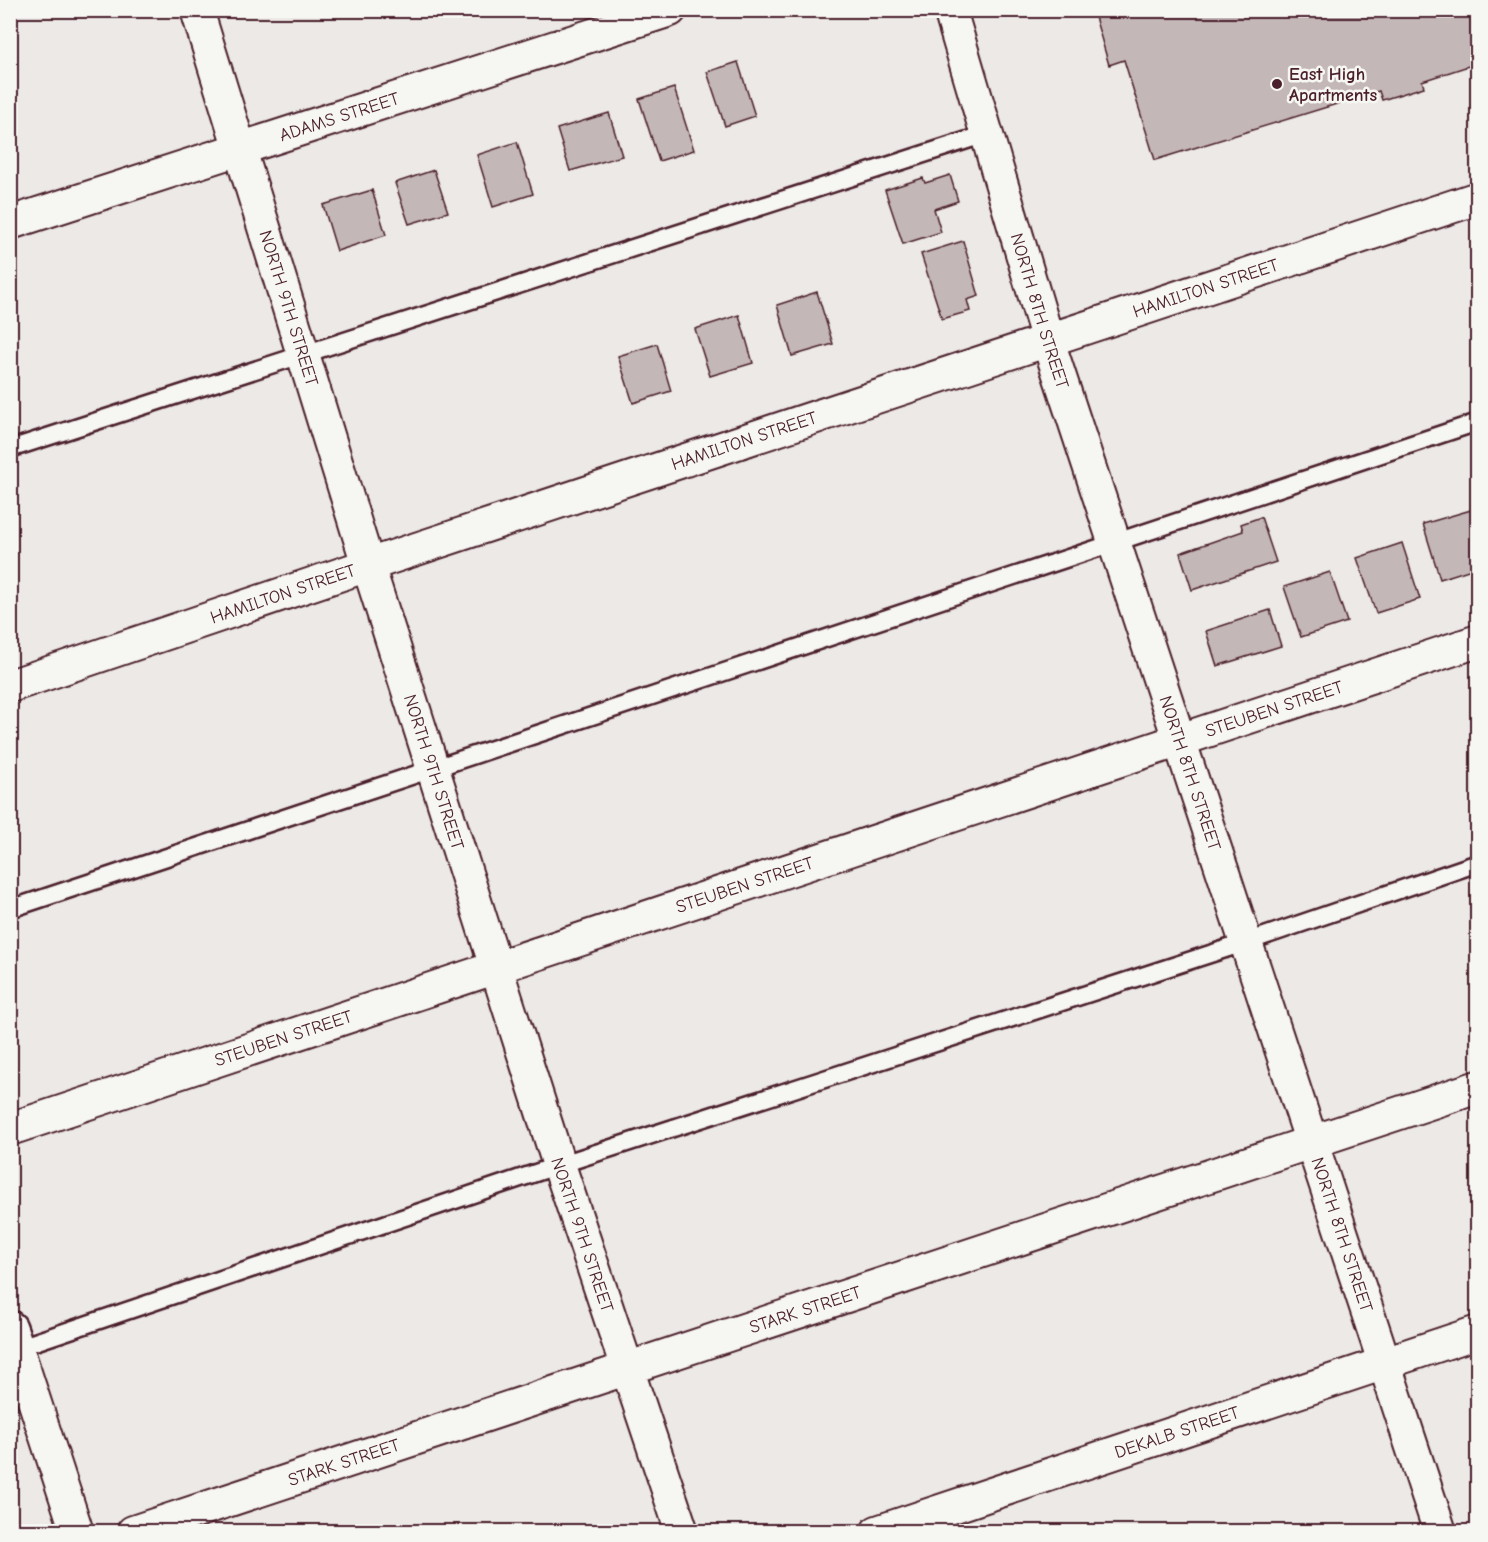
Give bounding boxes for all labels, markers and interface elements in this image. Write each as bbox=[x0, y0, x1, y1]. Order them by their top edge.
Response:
place label: East High Apartments bbox=[1289, 64, 1377, 106]
marker: East High Apartments bbox=[1270, 77, 1284, 91]
street label: ADAMS STREET bbox=[277, 87, 402, 146]
street label: NORTH 9TH STREET bbox=[255, 228, 323, 389]
street label: NORTH 8TH STREET bbox=[1006, 231, 1074, 392]
street label: HAMILTON STREET bbox=[1130, 254, 1282, 322]
street label: HAMILTON STREET bbox=[669, 407, 820, 474]
street label: HAMILTON STREET bbox=[207, 559, 359, 628]
street label: STEUBEN STREET bbox=[1202, 676, 1346, 741]
street label: NORTH 9TH STREET bbox=[399, 692, 469, 853]
street label: NORTH 8TH STREET bbox=[1155, 693, 1226, 854]
street label: STEUBEN STREET bbox=[673, 852, 817, 917]
street label: STEUBEN STREET bbox=[212, 1005, 355, 1071]
street label: NORTH 9TH STREET bbox=[547, 1155, 618, 1315]
street label: NORTH 8TH STREET bbox=[1307, 1155, 1378, 1315]
street label: STARK STREET bbox=[747, 1281, 864, 1338]
street label: DEKALB STREET bbox=[1112, 1402, 1242, 1463]
street label: STARK STREET bbox=[285, 1434, 403, 1491]

